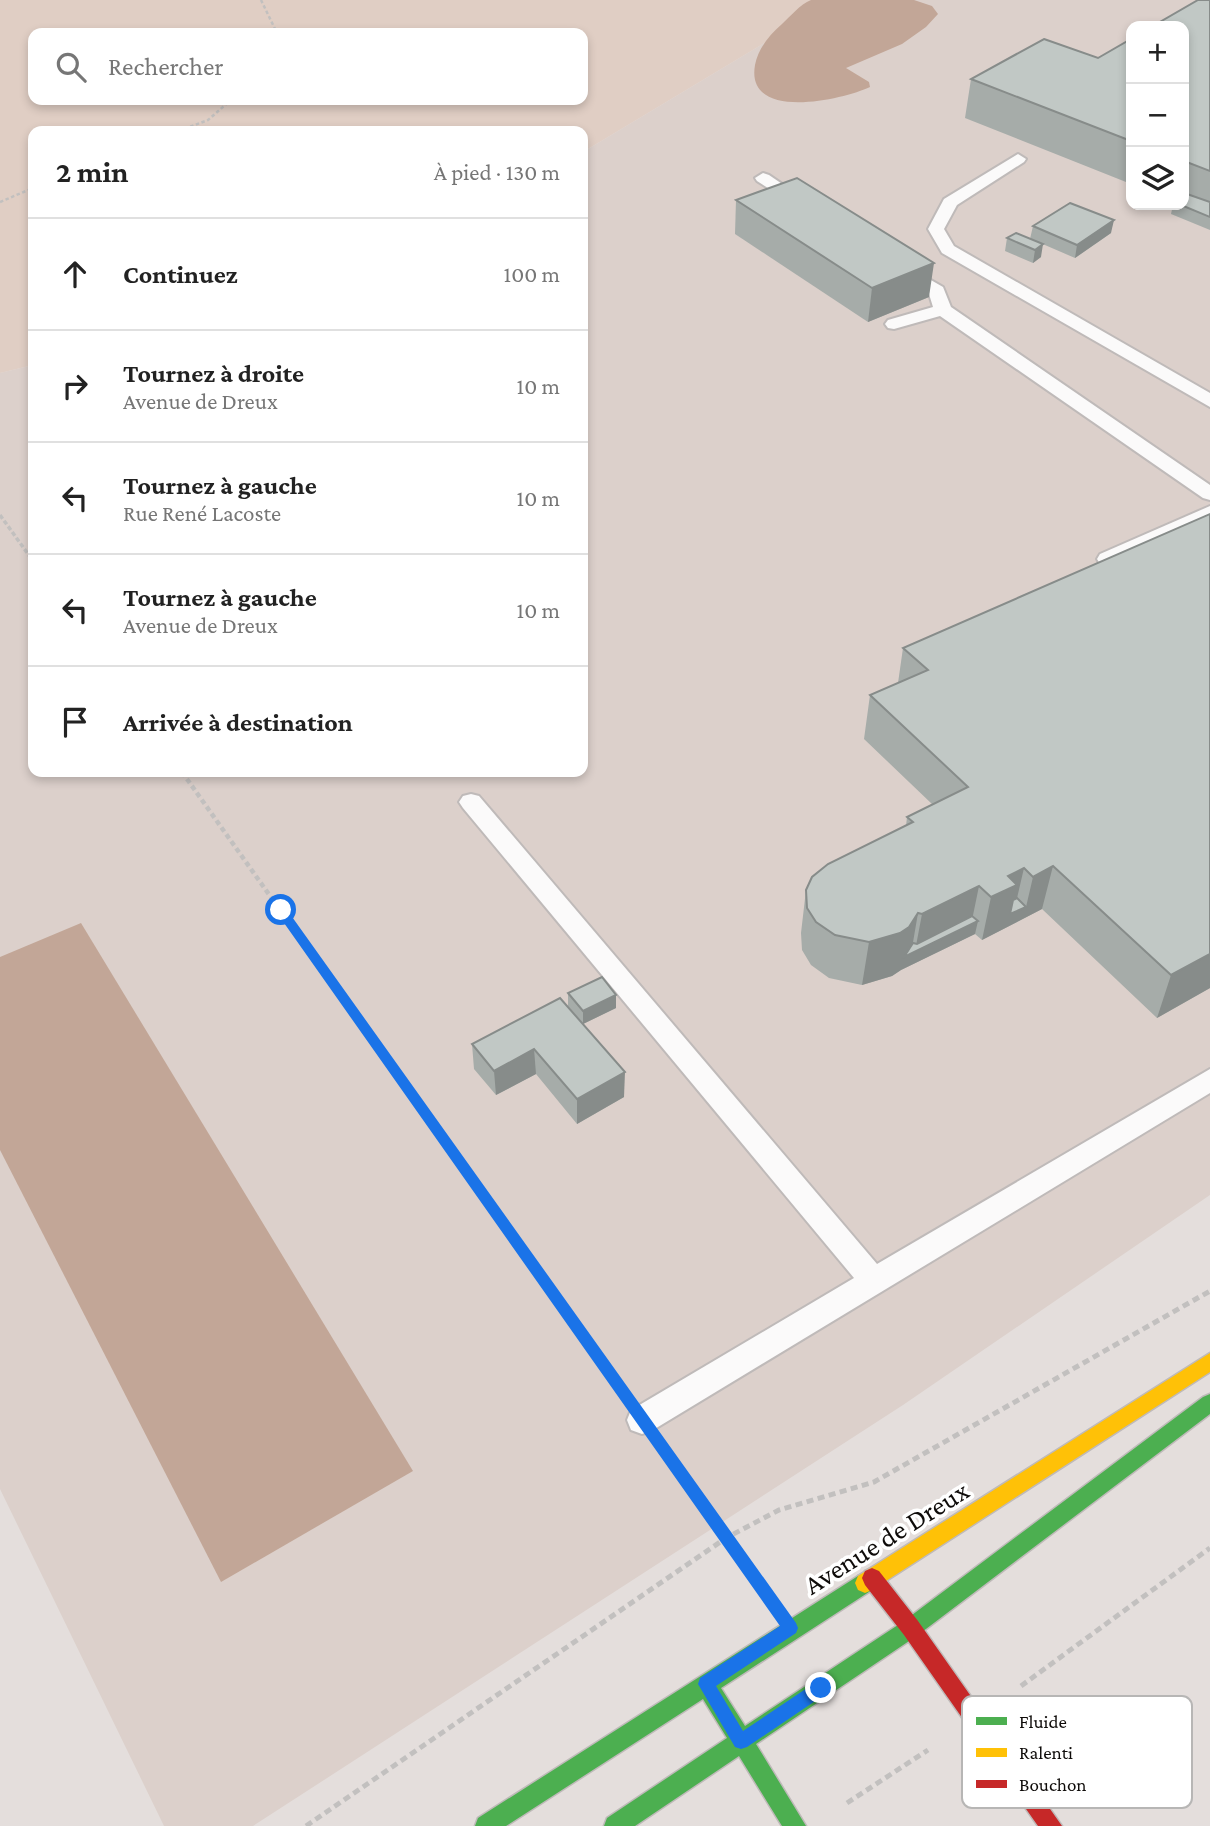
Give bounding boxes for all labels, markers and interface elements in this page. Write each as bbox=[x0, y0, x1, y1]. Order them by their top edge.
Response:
map controls bbox=[1126, 21, 1189, 210]
button: + bbox=[1126, 21, 1189, 84]
search box bbox=[28, 28, 588, 105]
icon: search bbox=[52, 48, 90, 86]
text: Rechercher bbox=[108, 52, 224, 81]
button: − bbox=[1126, 84, 1189, 147]
button: layers bbox=[1126, 147, 1189, 210]
text: 2 min bbox=[56, 155, 128, 188]
text: À pied · 130 m bbox=[434, 159, 560, 185]
icon: ahead bbox=[56, 255, 94, 293]
text: Continuez bbox=[123, 260, 238, 289]
text: 100 m bbox=[504, 261, 560, 287]
text: Tournez à droite bbox=[123, 359, 304, 388]
icon: right bbox=[56, 367, 94, 405]
text: 10 m bbox=[517, 373, 560, 399]
text: Avenue de Dreux bbox=[123, 388, 278, 414]
text: Tournez à gauche bbox=[123, 471, 317, 500]
icon: left bbox=[56, 479, 94, 517]
text: 10 m bbox=[517, 485, 560, 511]
text: Rue René Lacoste bbox=[123, 500, 281, 526]
text: Tournez à gauche bbox=[123, 583, 317, 612]
icon: left bbox=[56, 591, 94, 629]
text: 10 m bbox=[517, 597, 560, 623]
text: Avenue de Dreux bbox=[123, 612, 278, 638]
icon: arrive bbox=[56, 703, 94, 741]
text: Arrivée à destination bbox=[123, 708, 353, 737]
route start bbox=[265, 894, 296, 925]
street label: Avenue de Dreux bbox=[798, 1474, 974, 1600]
route end bbox=[805, 1672, 836, 1703]
legend bbox=[962, 1696, 1192, 1808]
text: Fluide bbox=[1019, 1711, 1067, 1732]
text: Ralenti bbox=[1019, 1742, 1073, 1763]
text: Bouchon bbox=[1019, 1774, 1087, 1795]

